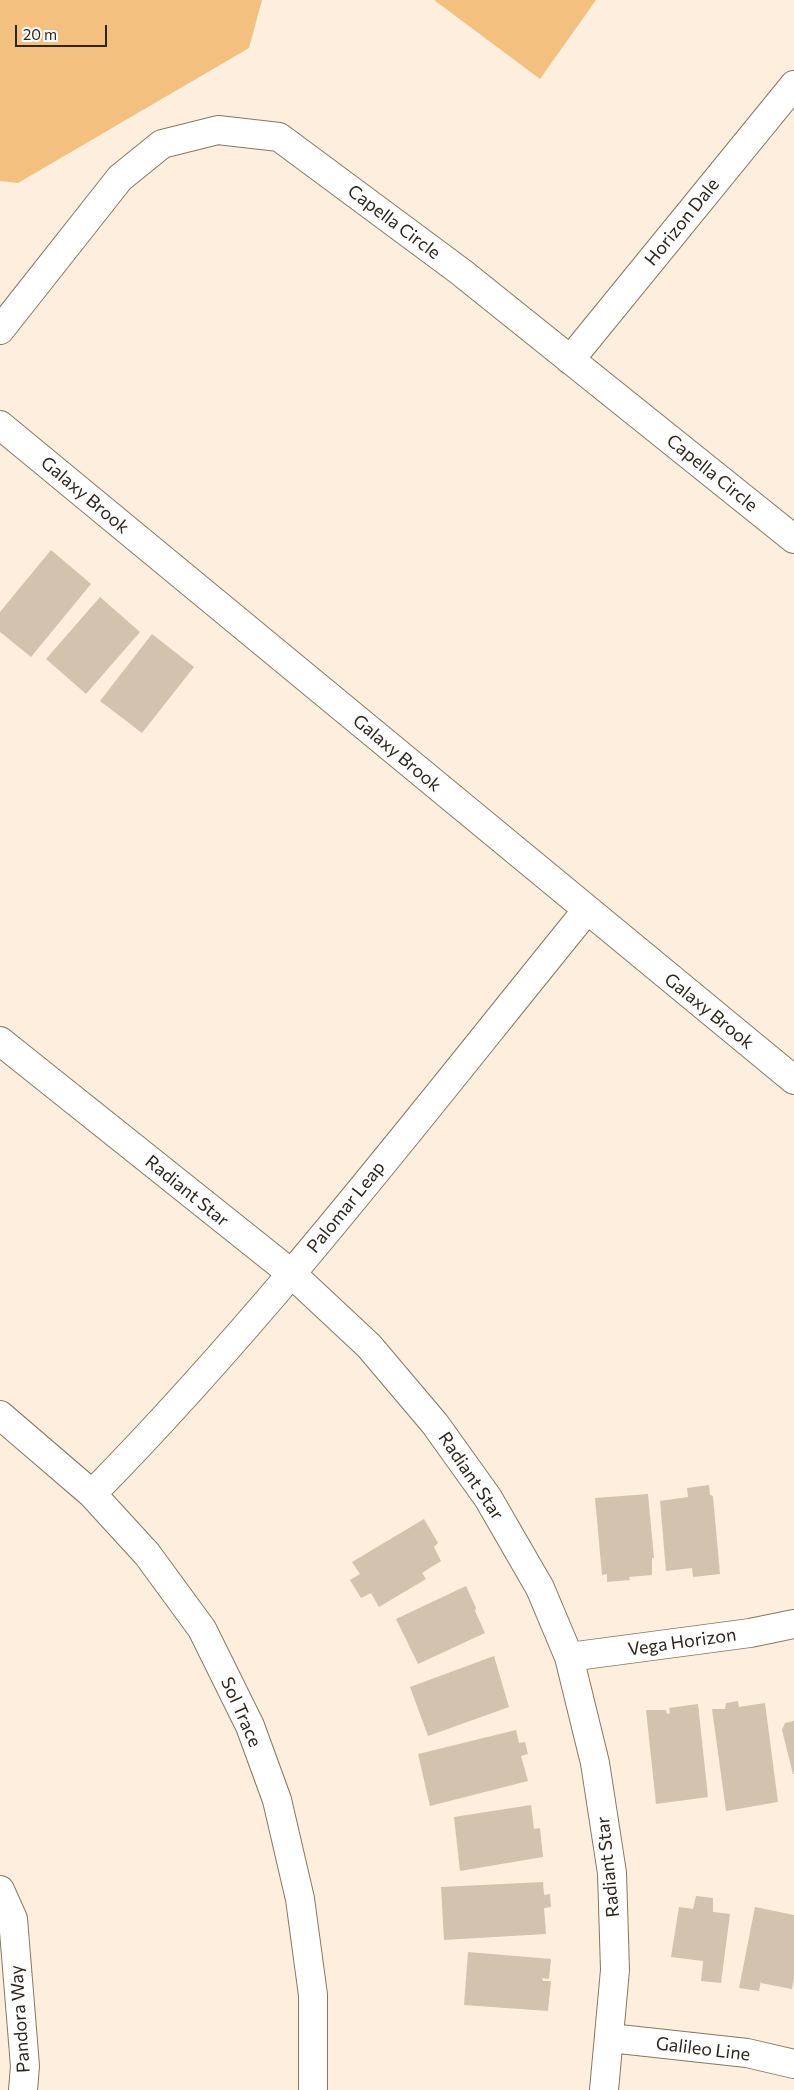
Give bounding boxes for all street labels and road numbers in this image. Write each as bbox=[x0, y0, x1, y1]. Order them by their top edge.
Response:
street label: Horizon Dale bbox=[640, 174, 724, 270]
street label: Capella Circle bbox=[343, 180, 445, 264]
street label: Capella Circle bbox=[662, 430, 762, 516]
street label: Galaxy Brook bbox=[36, 452, 134, 538]
street label: Galaxy Brook bbox=[348, 710, 446, 796]
street label: Galaxy Brook bbox=[660, 968, 758, 1054]
street label: Radiant Star bbox=[141, 1151, 233, 1231]
street label: Palomar Leap bbox=[302, 1157, 390, 1257]
street label: Radiant Star bbox=[434, 1428, 508, 1524]
street label: Vega Horizon bbox=[626, 1624, 738, 1660]
street label: Sol Trace bbox=[216, 1674, 266, 1750]
street label: Radiant Star bbox=[592, 1815, 624, 1919]
street label: Pandora Way bbox=[5, 1964, 35, 2074]
street label: Galileo Line bbox=[655, 2033, 751, 2065]

